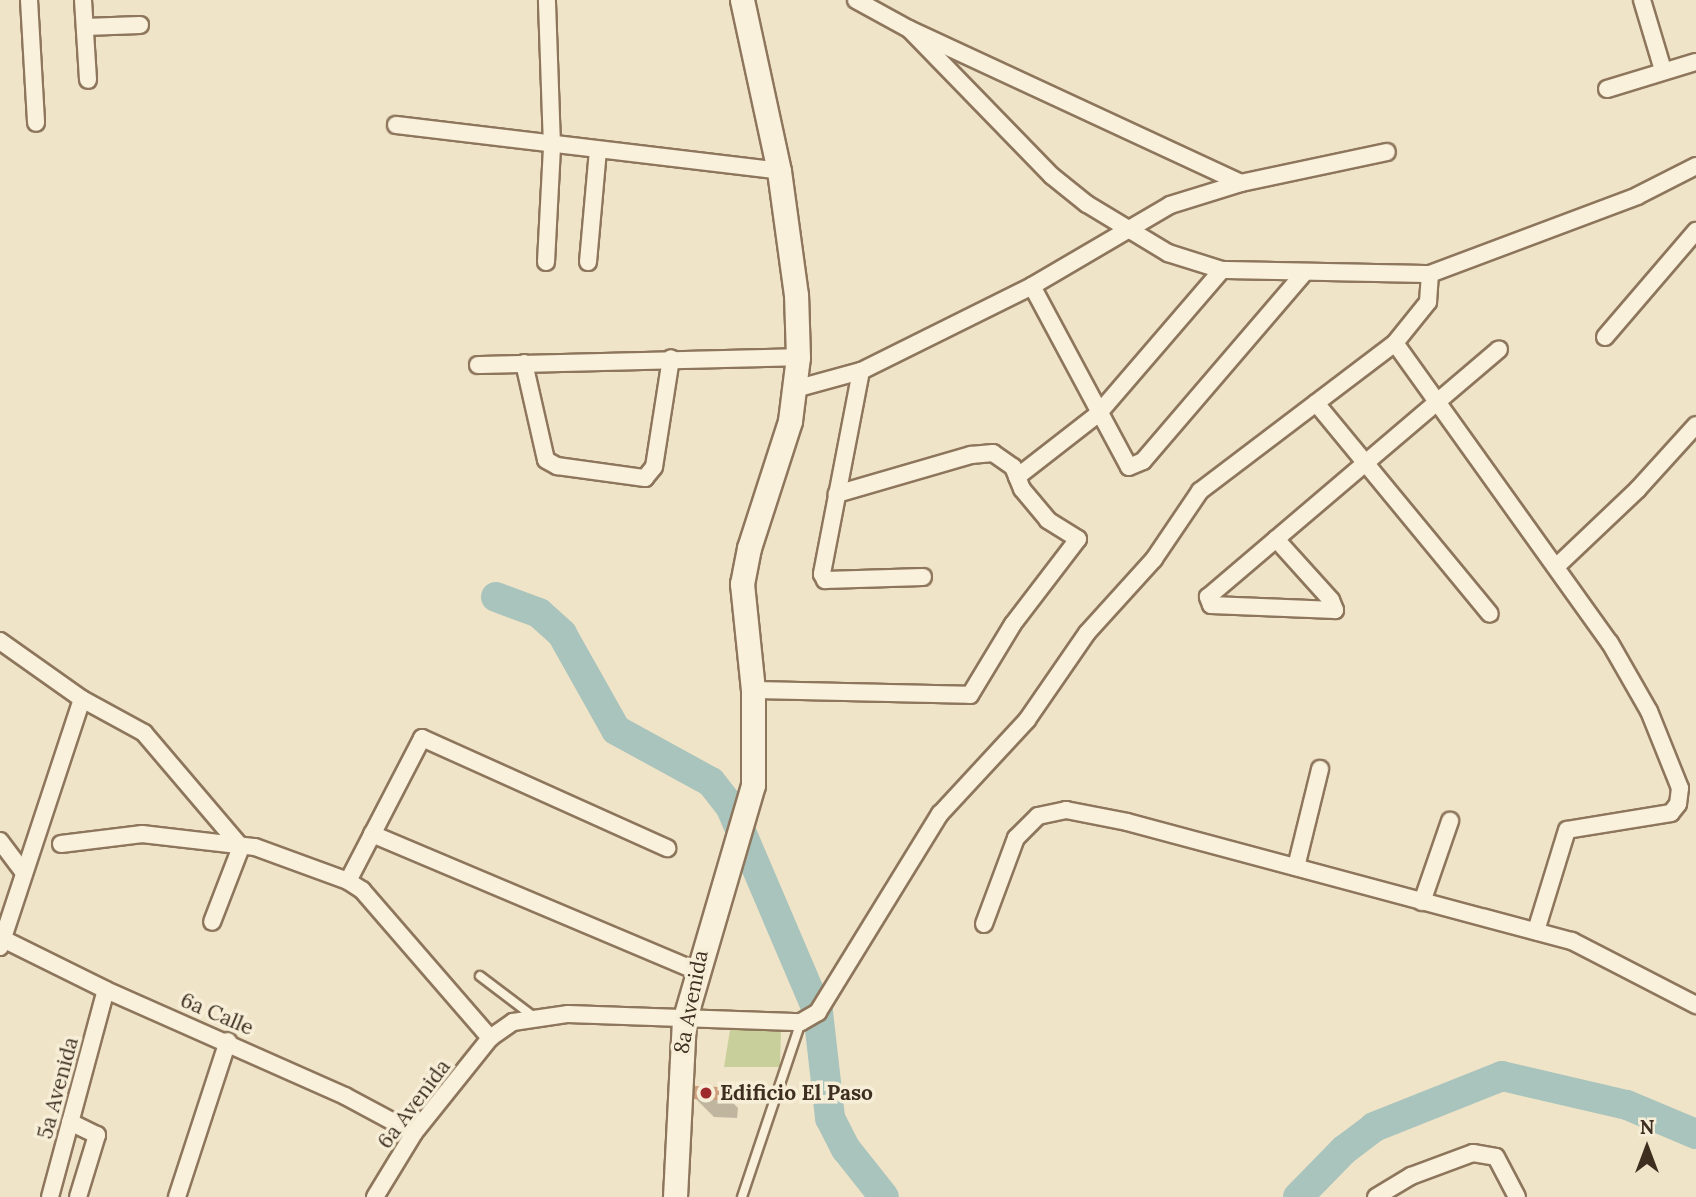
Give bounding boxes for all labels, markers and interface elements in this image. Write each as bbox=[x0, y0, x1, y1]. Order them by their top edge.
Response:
street label: 8a Avenida bbox=[669, 948, 713, 1056]
street label: 6a Calle bbox=[177, 987, 257, 1041]
street label: 5a Avenida bbox=[32, 1034, 84, 1142]
street label: 6a Avenida bbox=[372, 1054, 456, 1154]
place label: Edificio El Paso bbox=[720, 1080, 873, 1106]
marker: Edificio El Paso bbox=[698, 1085, 714, 1101]
north arrow bbox=[1612, 1113, 1682, 1183]
text: N bbox=[1640, 1115, 1654, 1139]

